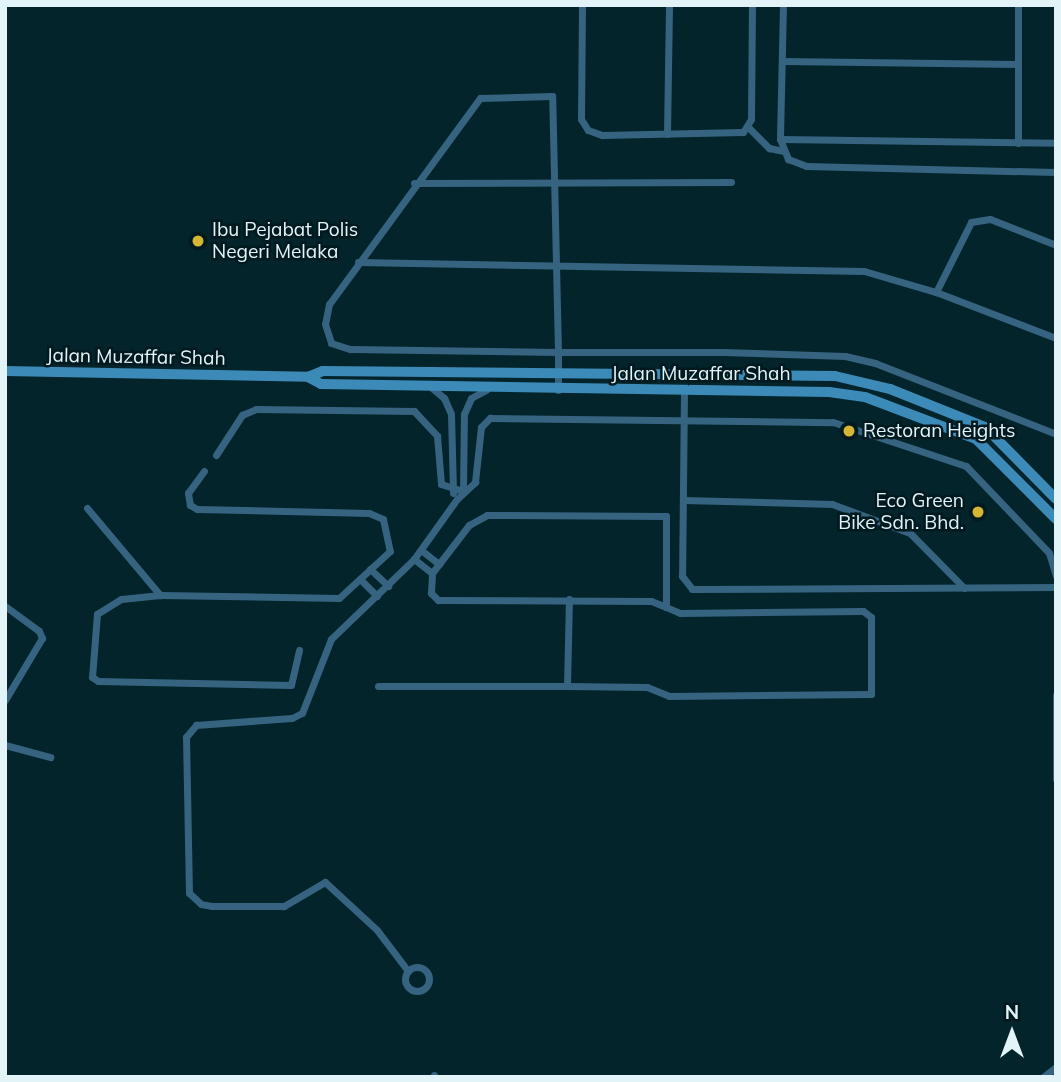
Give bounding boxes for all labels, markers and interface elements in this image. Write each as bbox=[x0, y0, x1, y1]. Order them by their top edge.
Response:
place label: Ibu Pejabat Polis Negeri Melaka bbox=[212, 219, 358, 263]
marker: Ibu Pejabat Polis Negeri Melaka bbox=[190, 233, 206, 249]
street label: Jalan Muzaffar Shah bbox=[46, 344, 226, 370]
street label: Jalan Muzaffar Shah bbox=[611, 363, 791, 385]
place label: Restoran Heights bbox=[863, 420, 1015, 442]
marker: Restoran Heights bbox=[841, 423, 857, 439]
place label: Eco Green Bike Sdn. Bhd. bbox=[838, 490, 964, 534]
marker: Eco Green Bike Sdn. Bhd. bbox=[970, 504, 986, 520]
north arrow bbox=[977, 998, 1047, 1068]
text: N bbox=[1005, 1000, 1019, 1024]

